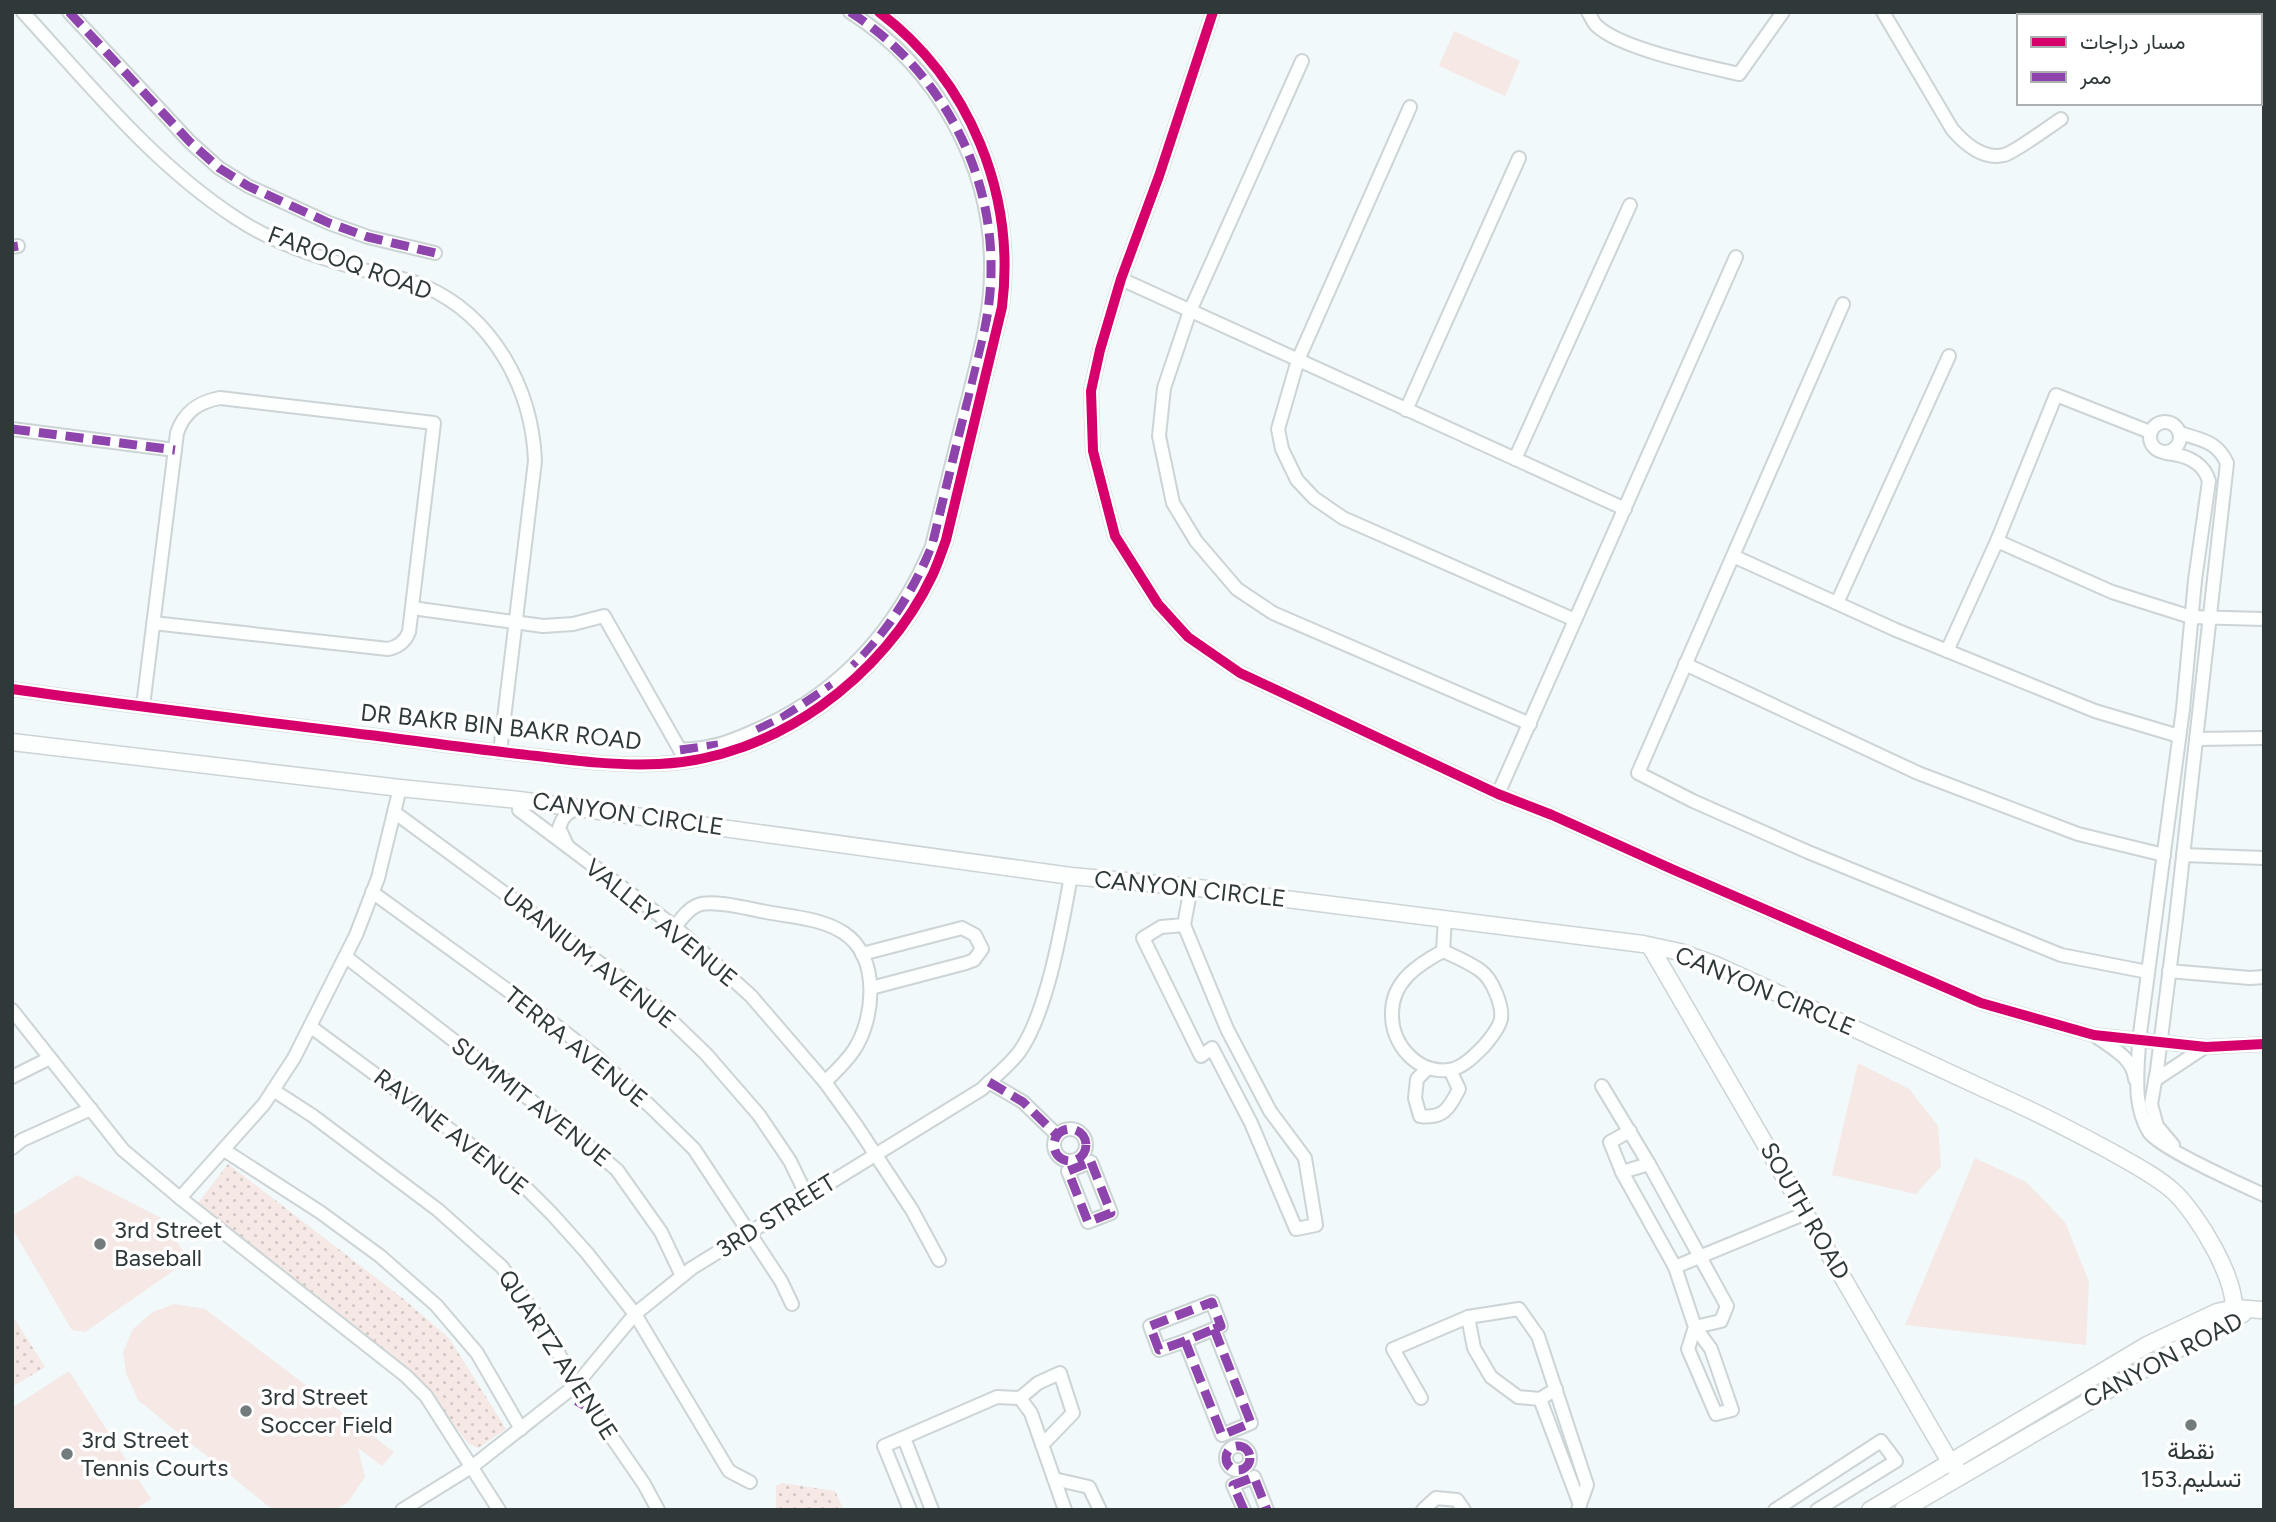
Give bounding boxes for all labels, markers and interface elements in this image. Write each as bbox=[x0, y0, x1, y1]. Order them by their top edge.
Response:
legend bbox=[2017, 14, 2262, 105]
text: مسار دراجات bbox=[2080, 29, 2185, 55]
text: ممر bbox=[2079, 64, 2111, 90]
street label: FAROOQ ROAD bbox=[264, 219, 436, 306]
street label: DR BAKR BIN BAKR ROAD bbox=[359, 697, 643, 756]
street label: CANYON CIRCLE bbox=[531, 786, 725, 841]
street label: VALLEY AVENUE bbox=[579, 852, 743, 993]
street label: CANYON CIRCLE bbox=[1093, 864, 1287, 913]
street label: URANIUM AVENUE bbox=[497, 881, 682, 1034]
street label: CANYON CIRCLE bbox=[1671, 940, 1859, 1042]
street label: TERRA AVENUE bbox=[499, 980, 654, 1113]
street label: SUMMIT AVENUE bbox=[446, 1031, 617, 1173]
street label: RAVINE AVENUE bbox=[368, 1062, 534, 1201]
street label: SOUTH ROAD bbox=[1754, 1137, 1856, 1285]
street label: 3RD STREET bbox=[711, 1167, 841, 1264]
place label: 3rd Street Baseball bbox=[114, 1215, 222, 1272]
marker: 3rd Street Baseball bbox=[92, 1236, 108, 1252]
street label: QUARTZ AVENUE bbox=[493, 1264, 624, 1445]
street label: CANYON ROAD bbox=[2078, 1305, 2247, 1414]
place label: 3rd Street Soccer Field bbox=[260, 1382, 393, 1439]
marker: 3rd Street Soccer Field bbox=[238, 1403, 254, 1419]
marker: نقطة تسليم.153 bbox=[2183, 1417, 2199, 1433]
place label: 3rd Street Tennis Courts bbox=[81, 1425, 228, 1482]
place label: نقطة تسليم.153 bbox=[2141, 1436, 2241, 1495]
marker: 3rd Street Tennis Courts bbox=[59, 1446, 75, 1462]

